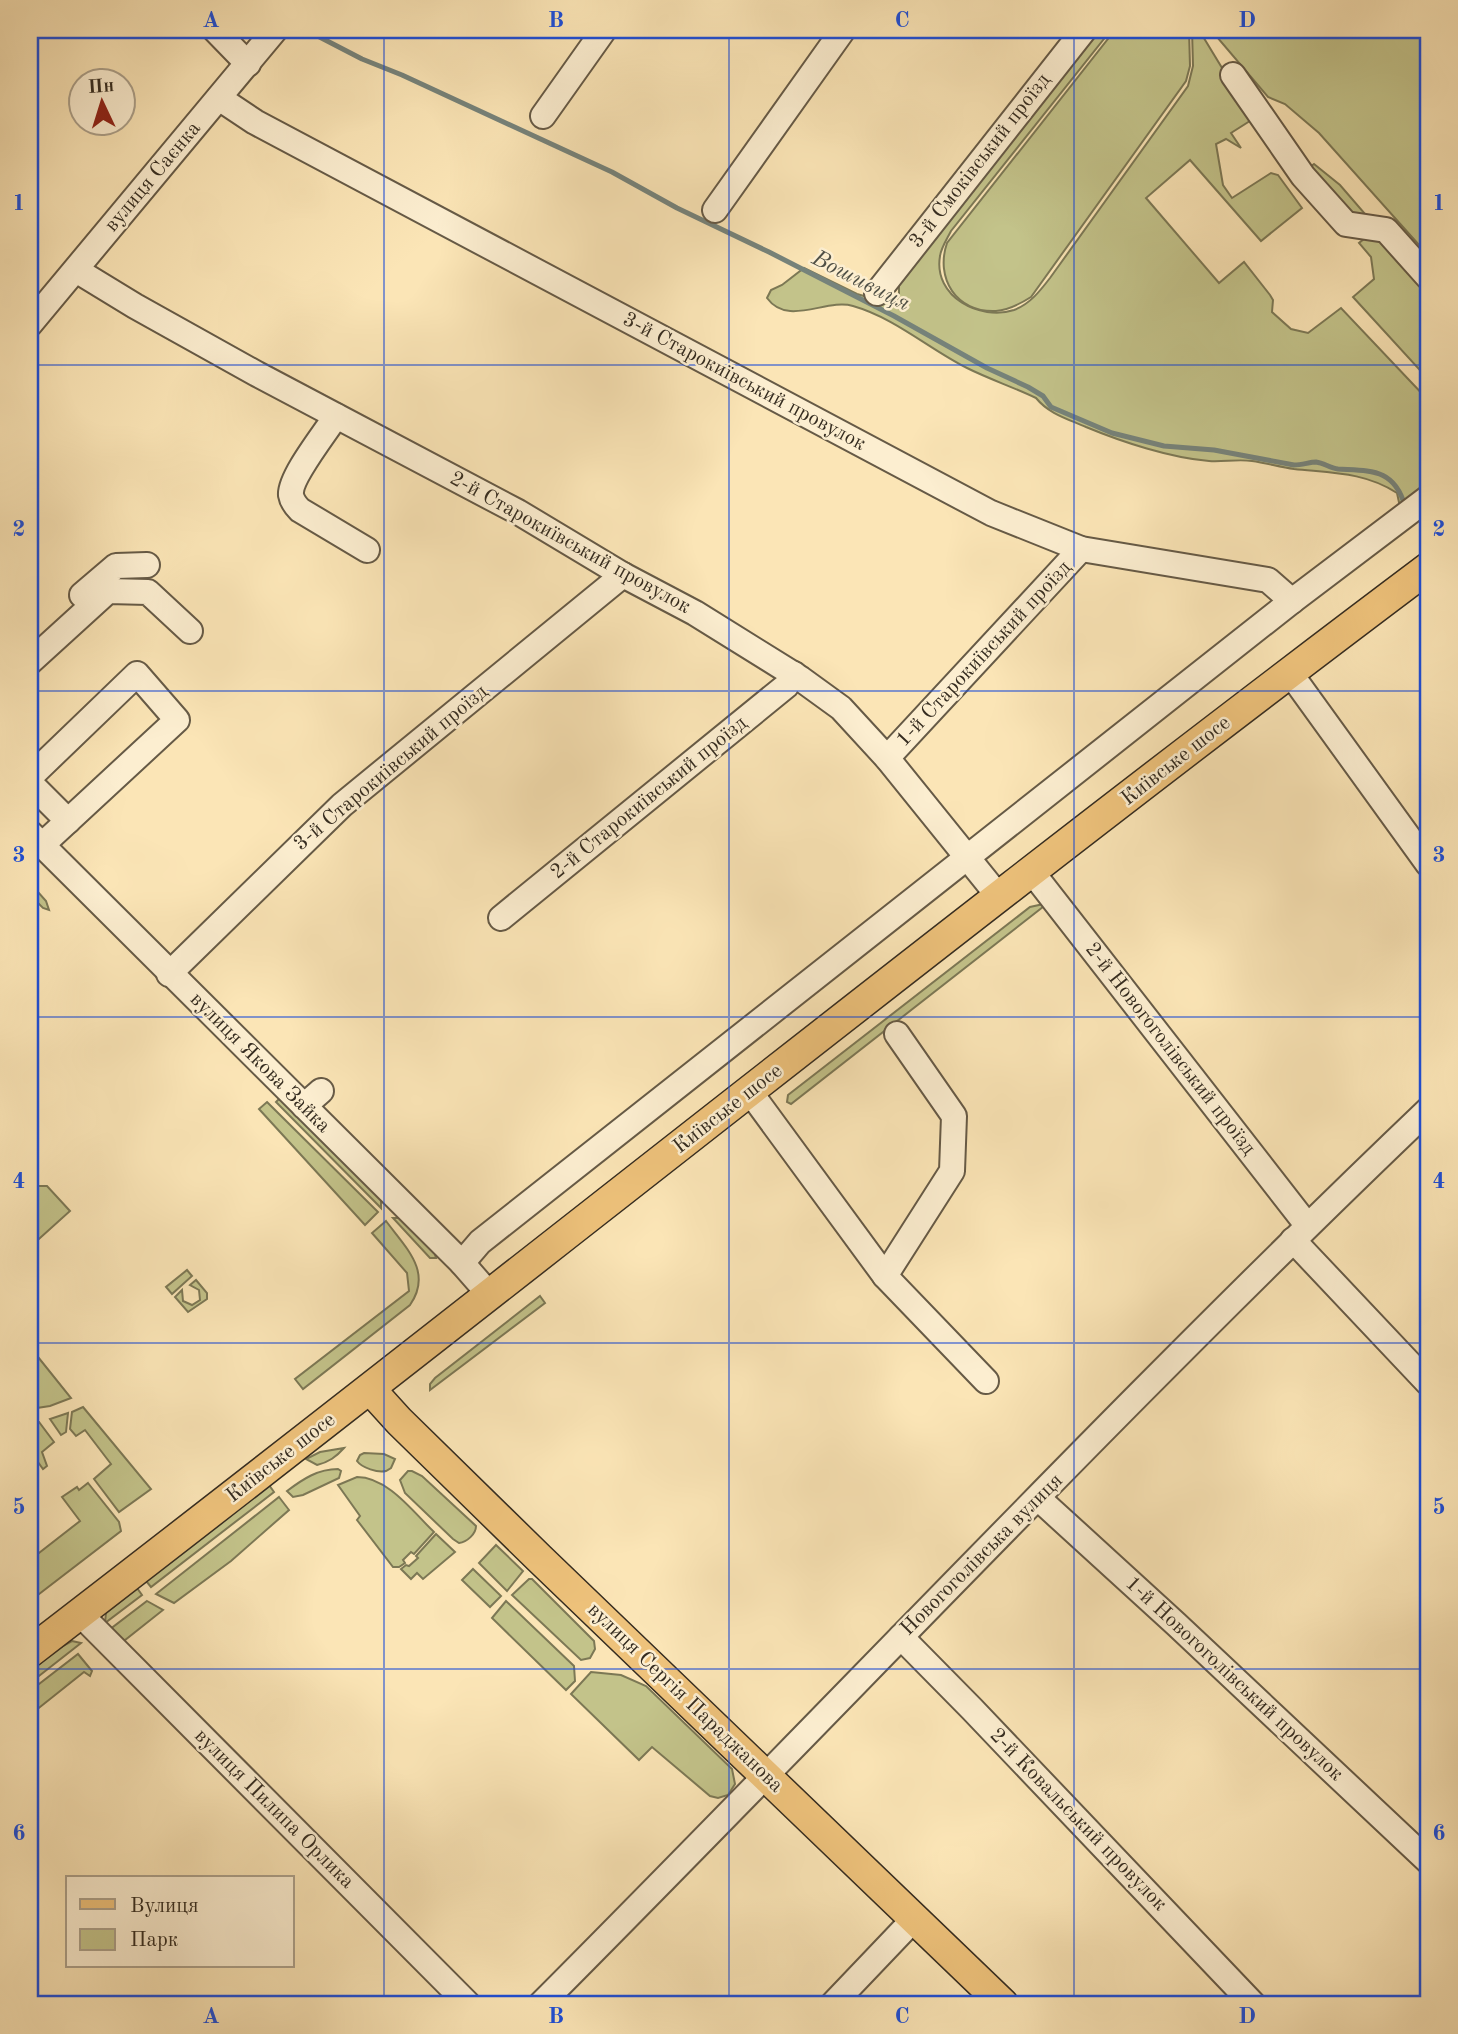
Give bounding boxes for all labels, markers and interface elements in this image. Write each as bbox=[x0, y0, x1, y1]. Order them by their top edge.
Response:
text: A bbox=[202, 9, 220, 32]
text: B bbox=[548, 9, 564, 32]
text: C bbox=[894, 9, 910, 32]
text: D bbox=[1238, 9, 1256, 32]
north arrow bbox=[66, 66, 136, 136]
street label: 3-й Смоківський проїзд bbox=[906, 69, 1055, 252]
text: Пн bbox=[87, 77, 115, 98]
street label: вулиця Саєнка bbox=[101, 118, 205, 236]
text: 1 bbox=[12, 192, 26, 215]
text: 1 bbox=[1432, 192, 1446, 215]
water label: Вошивиця bbox=[807, 246, 914, 316]
street label: 3-й Старокиївський провулок bbox=[619, 309, 869, 455]
street label: 2-й Старокиївський провулок bbox=[446, 468, 694, 618]
text: 2 bbox=[12, 518, 26, 541]
text: 2 bbox=[1432, 518, 1446, 541]
street label: 1-й Старокиївський проїзд bbox=[893, 557, 1076, 751]
street label: 3-й Старокиївський проїзд bbox=[290, 681, 492, 855]
street label: 2-й Старокиївський проїзд bbox=[547, 712, 752, 883]
street label: Київське шосе bbox=[1118, 712, 1234, 810]
text: 3 bbox=[12, 844, 26, 867]
text: 3 bbox=[1432, 844, 1446, 867]
street label: 2-й Новогоголівський проїзд bbox=[1081, 939, 1260, 1160]
street label: вулиця Якова Зайка bbox=[186, 989, 334, 1137]
street label: Київське шосе bbox=[670, 1060, 786, 1158]
text: 4 bbox=[12, 1170, 26, 1193]
text: 4 bbox=[1432, 1170, 1446, 1193]
street label: Київське шосе bbox=[223, 1409, 339, 1507]
street label: Новогоголівська вулиця bbox=[897, 1470, 1067, 1640]
text: 5 bbox=[12, 1496, 26, 1519]
text: 5 bbox=[1432, 1496, 1446, 1519]
street label: 1-й Новогоголівський провулок bbox=[1121, 1573, 1347, 1786]
street label: вулиця Сергія Параджанова bbox=[583, 1599, 787, 1797]
street label: вулиця Пилипа Орлика bbox=[190, 1725, 358, 1893]
street label: 2-й Ковальський провулок bbox=[985, 1725, 1171, 1916]
text: 6 bbox=[12, 1822, 26, 1845]
text: 6 bbox=[1432, 1822, 1446, 1845]
legend bbox=[66, 1876, 294, 1968]
text: Вулиця bbox=[130, 1896, 199, 1917]
text: Парк bbox=[130, 1930, 179, 1951]
text: A bbox=[202, 2005, 220, 2028]
text: B bbox=[548, 2005, 564, 2028]
text: C bbox=[894, 2005, 910, 2028]
text: D bbox=[1238, 2005, 1256, 2028]

